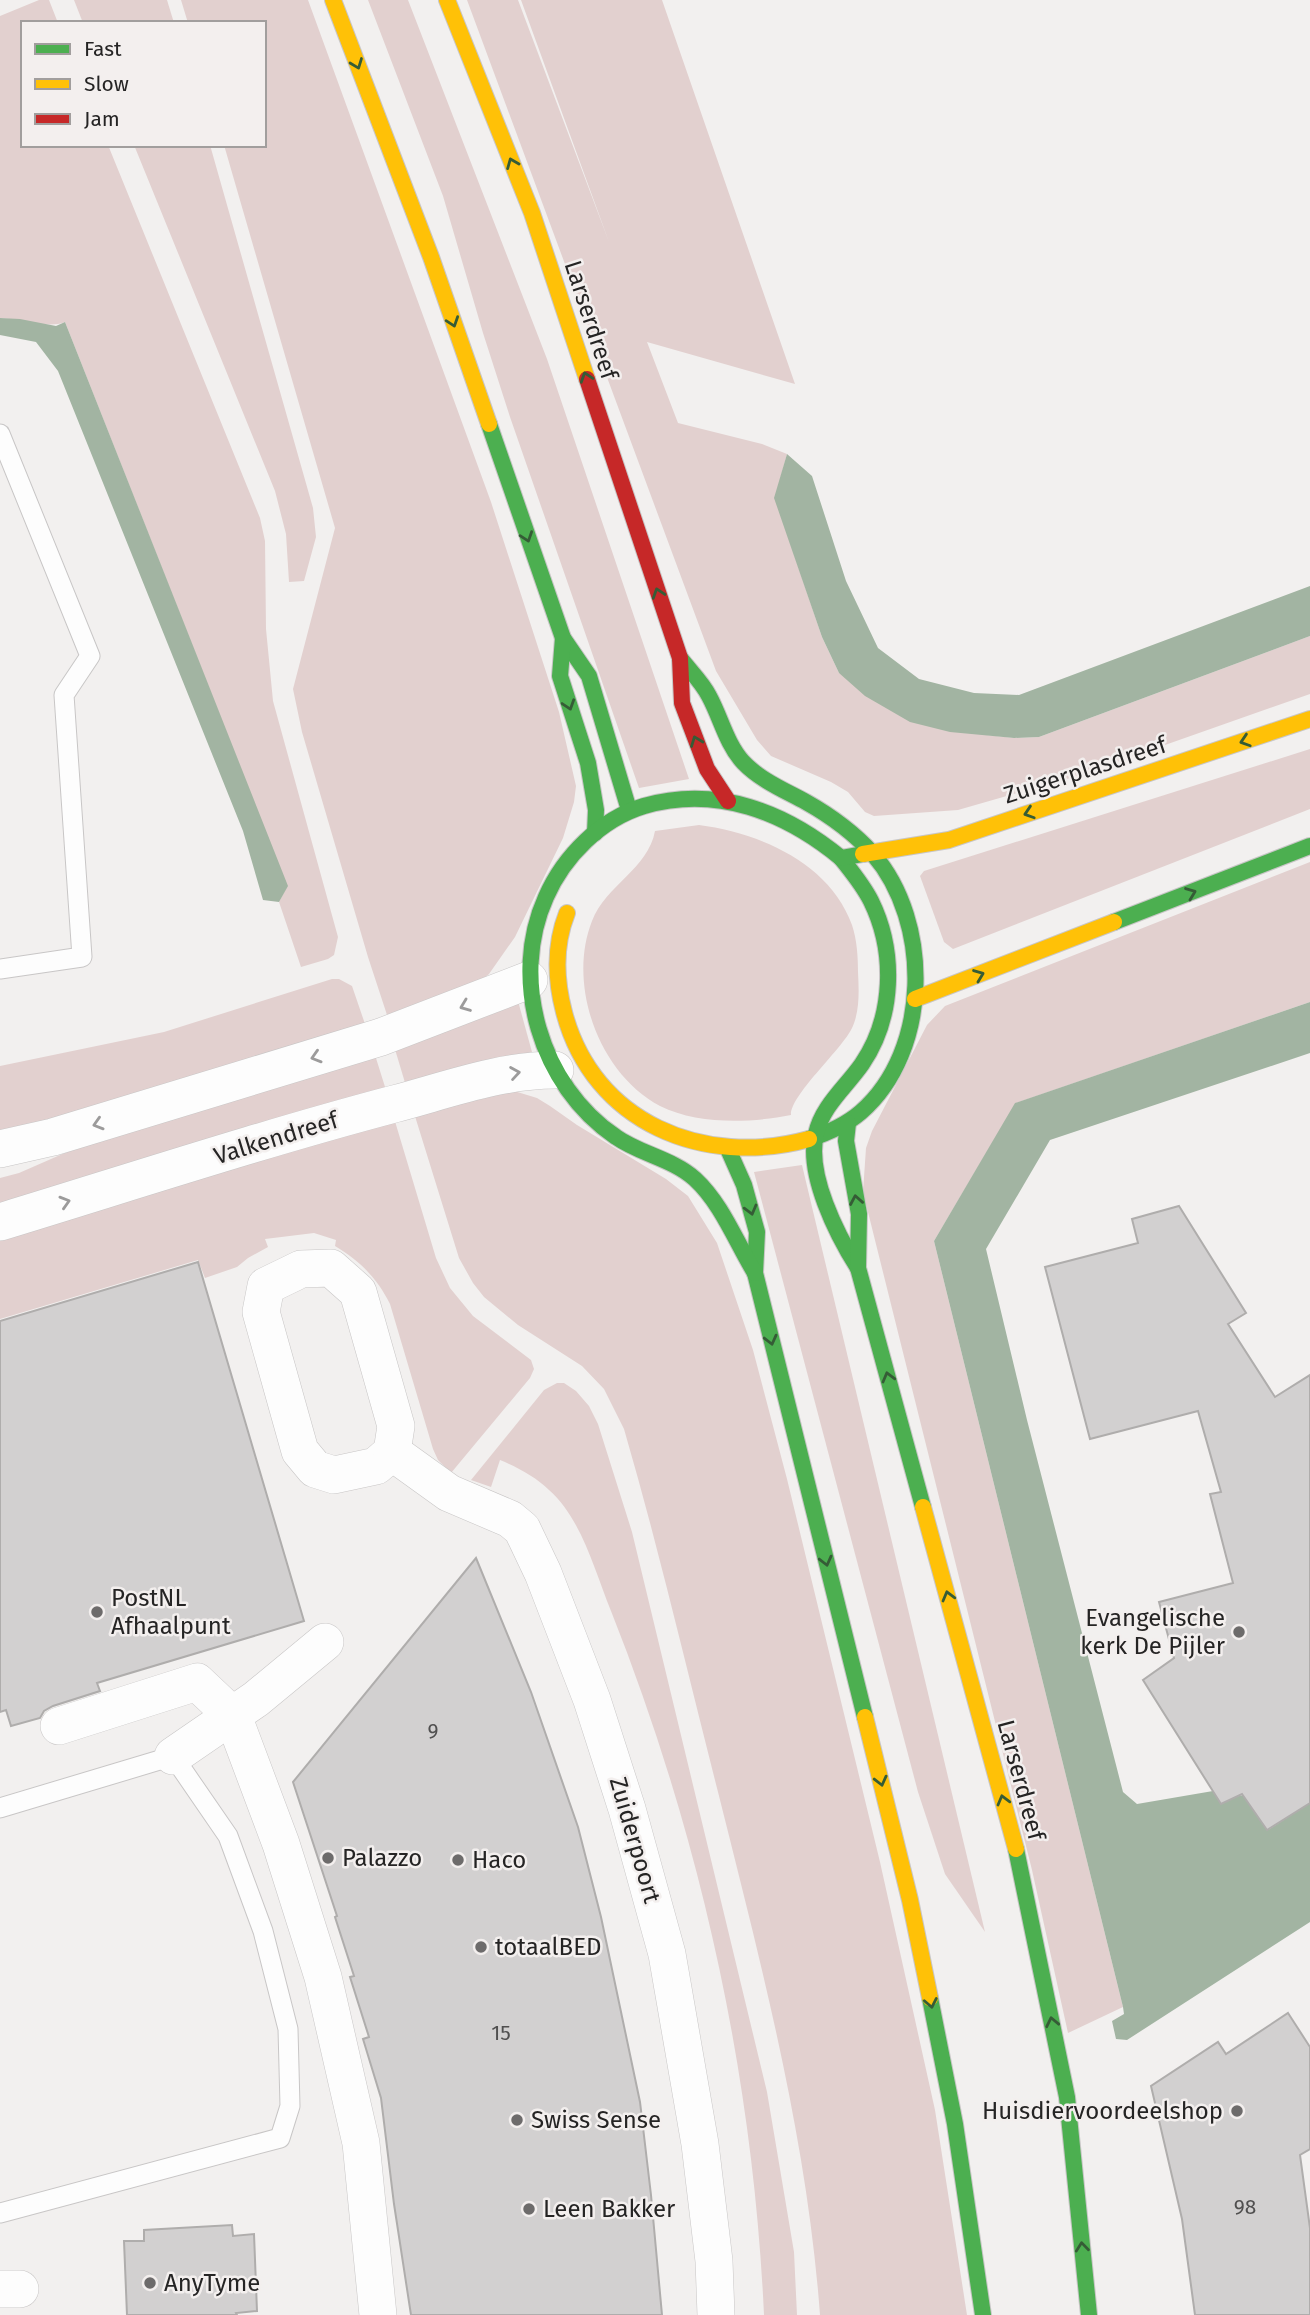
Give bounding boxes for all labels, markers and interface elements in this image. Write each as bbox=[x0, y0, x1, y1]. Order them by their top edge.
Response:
legend bbox=[21, 21, 266, 147]
text: Fast bbox=[84, 36, 122, 62]
one-way arrow bbox=[349, 57, 363, 69]
text: Slow bbox=[84, 71, 129, 97]
text: Jam bbox=[84, 106, 120, 132]
one-way arrow bbox=[506, 157, 520, 169]
street label: Larserdreef bbox=[559, 257, 624, 385]
one-way arrow bbox=[445, 315, 459, 327]
one-way arrow bbox=[580, 372, 595, 384]
one-way arrow bbox=[519, 530, 533, 542]
one-way arrow bbox=[652, 588, 666, 600]
one-way arrow bbox=[561, 698, 575, 711]
street label: Zuigerplasdreef bbox=[1000, 730, 1172, 810]
one-way arrow bbox=[1240, 733, 1252, 747]
one-way arrow bbox=[690, 735, 704, 747]
one-way arrow bbox=[1024, 805, 1036, 819]
one-way arrow bbox=[1184, 887, 1196, 901]
one-way arrow bbox=[972, 969, 984, 983]
one-way arrow bbox=[460, 998, 472, 1012]
one-way arrow bbox=[310, 1049, 322, 1064]
one-way arrow bbox=[509, 1066, 521, 1081]
street label: Valkendreef bbox=[210, 1105, 343, 1170]
one-way arrow bbox=[92, 1115, 104, 1130]
one-way arrow bbox=[849, 1194, 864, 1206]
one-way arrow bbox=[59, 1195, 71, 1210]
one-way arrow bbox=[743, 1203, 757, 1215]
one-way arrow bbox=[763, 1334, 777, 1346]
one-way arrow bbox=[881, 1371, 896, 1383]
one-way arrow bbox=[818, 1554, 832, 1566]
place label: PostNL Afhaalpunt bbox=[111, 1584, 231, 1640]
one-way arrow bbox=[942, 1590, 957, 1602]
marker: PostNL Afhaalpunt bbox=[89, 1604, 105, 1620]
place label: Evangelische kerk De Pijler bbox=[1080, 1604, 1226, 1660]
marker: Evangelische kerk De Pijler bbox=[1231, 1624, 1247, 1640]
street label: Larserdreef bbox=[991, 1717, 1051, 1845]
house number: 9 bbox=[427, 1718, 439, 1744]
street label: Zuiderpoort bbox=[604, 1774, 666, 1907]
one-way arrow bbox=[873, 1775, 887, 1787]
one-way arrow bbox=[997, 1794, 1011, 1806]
place label: Palazzo bbox=[342, 1844, 422, 1872]
place label: Haco bbox=[472, 1846, 526, 1874]
marker: Palazzo bbox=[320, 1850, 336, 1866]
marker: Haco bbox=[450, 1852, 466, 1868]
place label: totaalBED bbox=[495, 1933, 602, 1961]
marker: totaalBED bbox=[473, 1939, 489, 1955]
one-way arrow bbox=[922, 1997, 937, 2009]
one-way arrow bbox=[1046, 2016, 1061, 2028]
house number: 15 bbox=[491, 2020, 511, 2046]
place label: Huisdiervoordeelshop bbox=[982, 2097, 1223, 2125]
marker: Huisdiervoordeelshop bbox=[1229, 2103, 1245, 2119]
place label: Swiss Sense bbox=[531, 2106, 661, 2134]
marker: Swiss Sense bbox=[509, 2112, 525, 2128]
house number: 98 bbox=[1234, 2194, 1256, 2220]
place label: Leen Bakker bbox=[543, 2195, 676, 2223]
marker: Leen Bakker bbox=[521, 2201, 537, 2217]
one-way arrow bbox=[1075, 2241, 1090, 2253]
place label: AnyTyme bbox=[164, 2269, 260, 2297]
marker: AnyTyme bbox=[142, 2275, 158, 2291]

